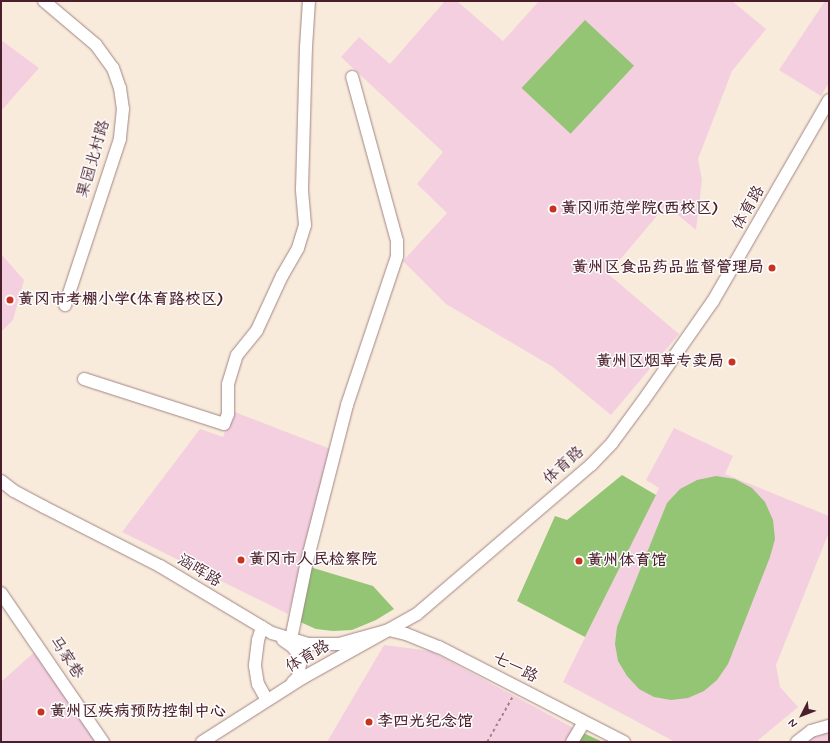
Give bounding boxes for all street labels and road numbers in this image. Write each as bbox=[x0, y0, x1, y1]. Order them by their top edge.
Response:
street label: 果园北村路 bbox=[74, 118, 114, 200]
street label: 体育路 bbox=[729, 182, 769, 234]
street label: 体育路 bbox=[540, 443, 588, 489]
street label: 涵晖路 bbox=[173, 550, 225, 592]
street label: 马家巷 bbox=[45, 633, 87, 683]
street label: 体育路 bbox=[282, 637, 334, 677]
street label: 七一路 bbox=[489, 649, 541, 687]

